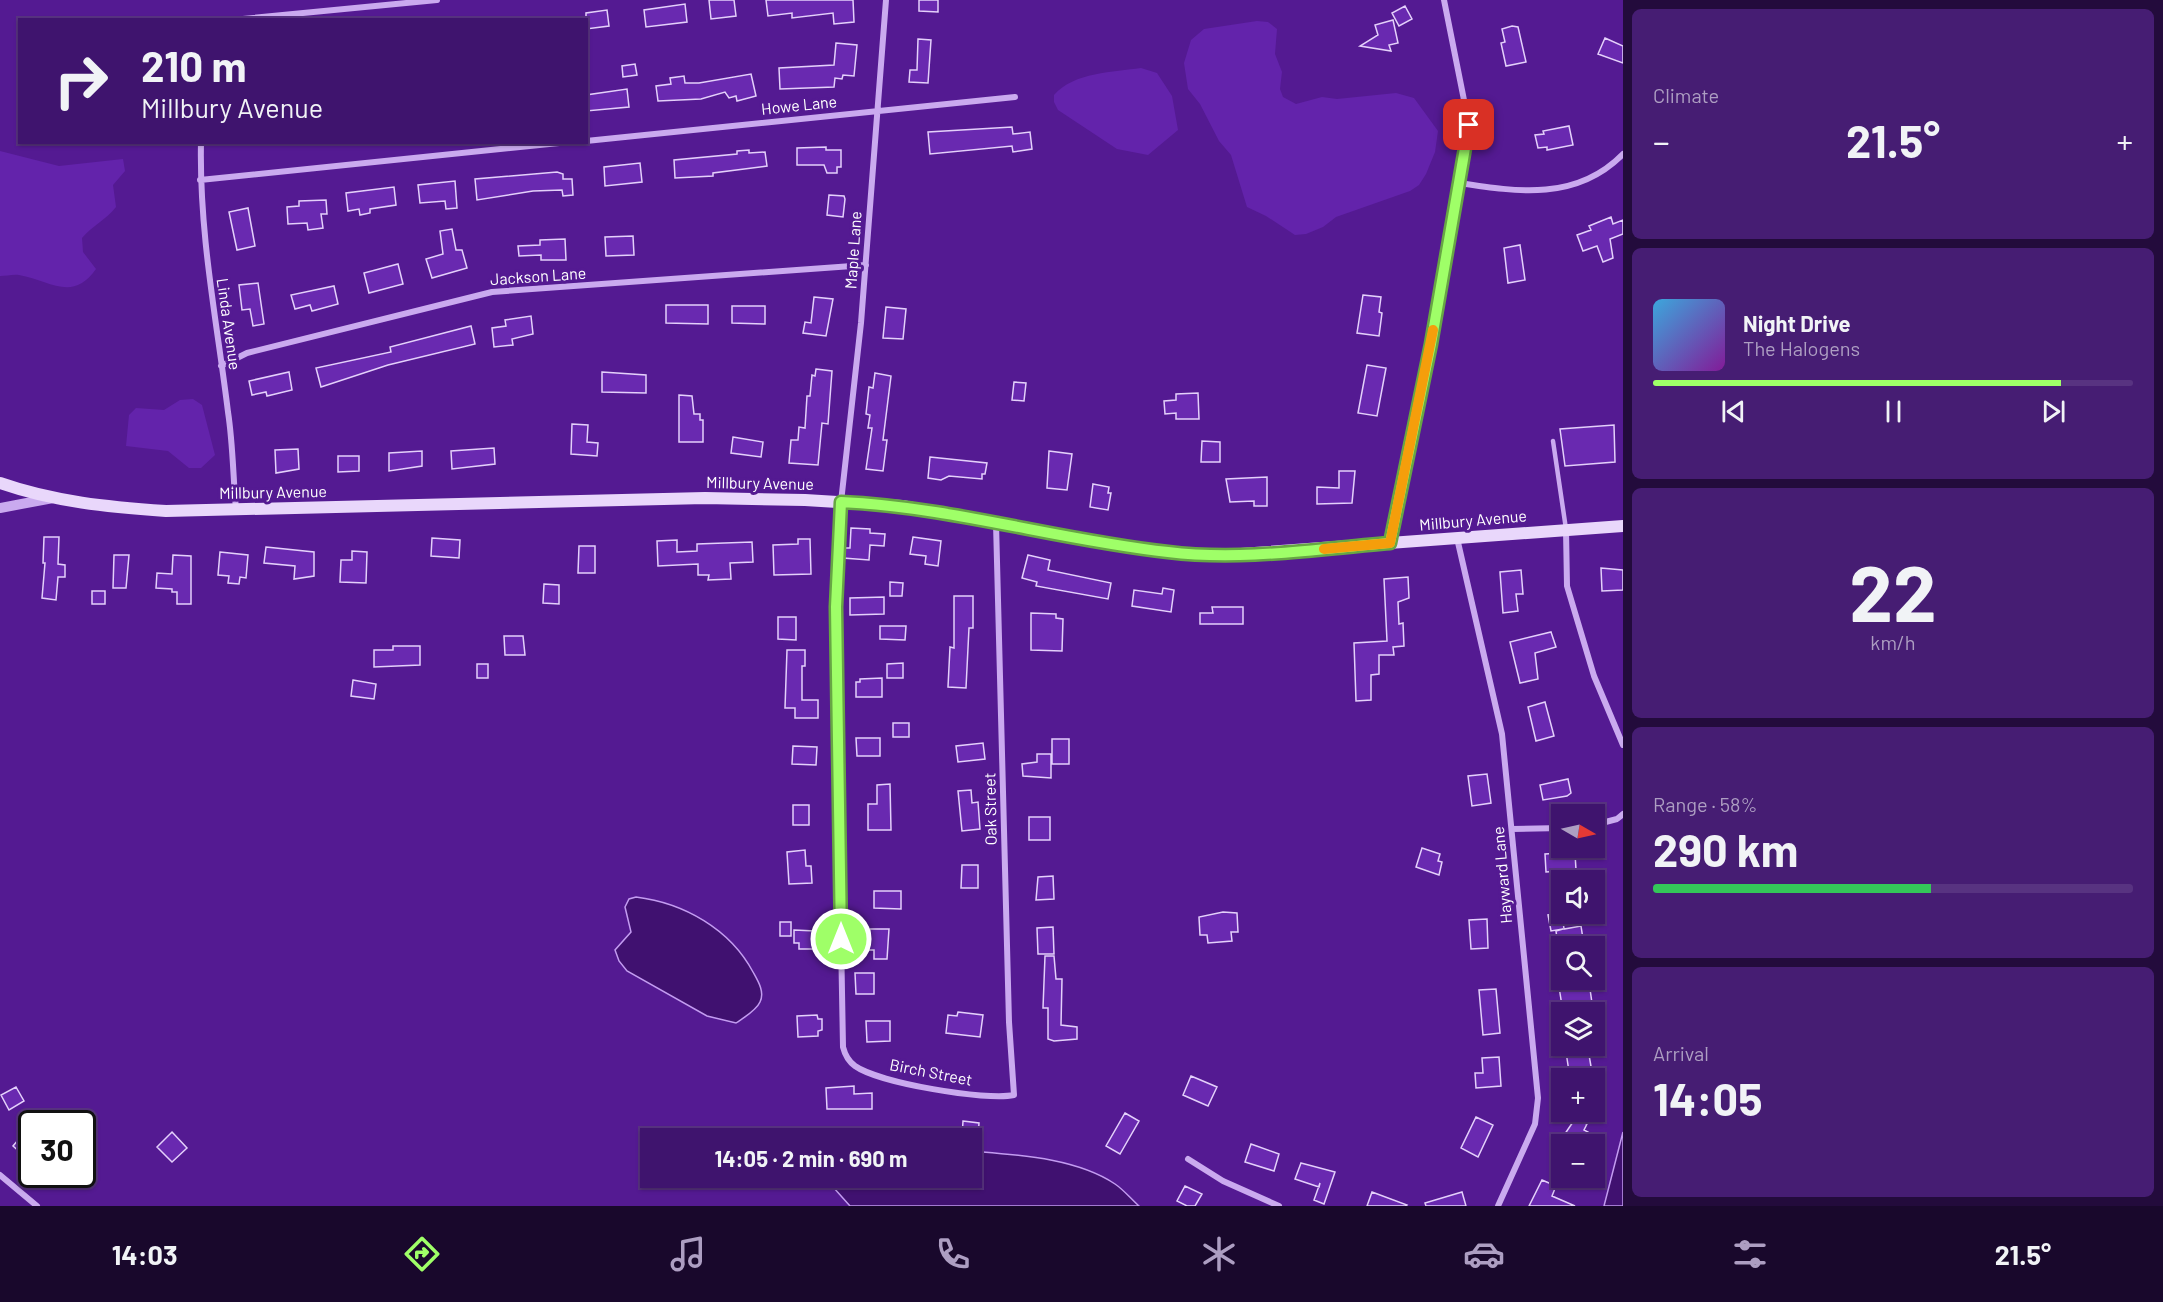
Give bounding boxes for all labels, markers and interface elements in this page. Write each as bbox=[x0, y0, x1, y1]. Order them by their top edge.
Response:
text: 210 m bbox=[141, 40, 247, 90]
icon: right bbox=[42, 42, 120, 120]
text: Climate bbox=[1653, 83, 1719, 107]
text: Millbury Avenue bbox=[141, 91, 323, 123]
street label: Howe Lane bbox=[760, 91, 838, 118]
pin bbox=[1443, 99, 1494, 150]
icon: arrive bbox=[1452, 108, 1485, 141]
text: 21.5° bbox=[1846, 113, 1940, 167]
text: − bbox=[1653, 121, 1670, 161]
text: + bbox=[2117, 121, 2133, 161]
street label: Maple Lane bbox=[840, 210, 865, 290]
street label: Jackson Lane bbox=[489, 263, 587, 288]
street label: Linda Avenue bbox=[214, 277, 245, 371]
text: Night Drive bbox=[1743, 310, 1851, 336]
text: The Halogens bbox=[1743, 336, 1860, 360]
icon: previous bbox=[1717, 395, 1750, 428]
icon: pause bbox=[1877, 395, 1910, 428]
icon: next bbox=[2037, 395, 2070, 428]
street label: Millbury Avenue bbox=[706, 472, 814, 493]
street label: Millbury Avenue bbox=[219, 481, 327, 502]
street label: Millbury Avenue bbox=[1418, 505, 1528, 534]
text: 22 bbox=[1849, 544, 1937, 638]
text: km/h bbox=[1870, 630, 1916, 654]
street label: Oak Street bbox=[979, 772, 1000, 846]
text: Range · 58% bbox=[1653, 792, 1757, 816]
north arrow bbox=[1551, 804, 1605, 858]
map controls bbox=[1551, 804, 1605, 1188]
text: 290 km bbox=[1653, 822, 1798, 876]
street label: Hayward Lane bbox=[1488, 826, 1515, 924]
button: sound bbox=[1551, 870, 1605, 924]
position arrow bbox=[809, 907, 873, 971]
button: search bbox=[1551, 936, 1605, 990]
button: layers bbox=[1551, 1002, 1605, 1056]
text: Arrival bbox=[1653, 1041, 1709, 1065]
street label: Birch Street bbox=[888, 1054, 974, 1089]
button: + bbox=[1551, 1068, 1605, 1122]
text: 14:05 bbox=[1653, 1071, 1762, 1125]
speed limit sign: 30 bbox=[18, 1110, 96, 1188]
button: − bbox=[1551, 1134, 1605, 1188]
text: 14:05 · 2 min · 690 m bbox=[715, 1145, 908, 1171]
icon: directions bbox=[401, 1233, 443, 1275]
icon: music bbox=[667, 1233, 709, 1275]
icon: phone bbox=[932, 1233, 974, 1275]
icon: climate bbox=[1198, 1233, 1240, 1275]
icon: car bbox=[1463, 1233, 1505, 1275]
icon: filters bbox=[1729, 1233, 1771, 1275]
text: 14:03 bbox=[112, 1238, 178, 1270]
text: 21.5° bbox=[1995, 1238, 2051, 1270]

